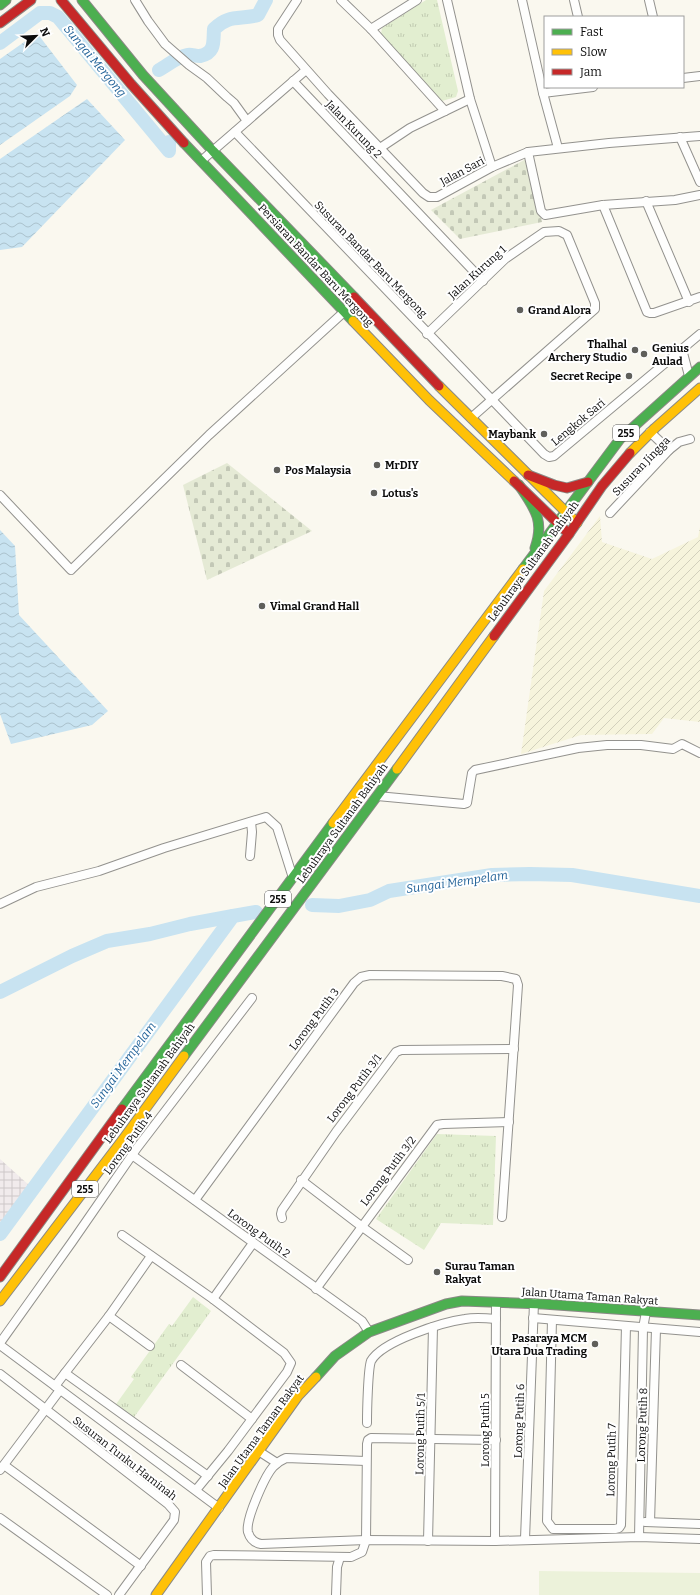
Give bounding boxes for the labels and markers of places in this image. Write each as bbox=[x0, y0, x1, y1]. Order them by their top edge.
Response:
place label: Grand Alora bbox=[528, 304, 592, 317]
marker: Grand Alora bbox=[515, 305, 525, 315]
place label: Thalhal Archery Studio bbox=[548, 338, 628, 364]
place label: Genius Aulad bbox=[652, 342, 689, 368]
marker: Thalhal Archery Studio bbox=[630, 345, 640, 355]
marker: Genius Aulad bbox=[639, 349, 649, 359]
place label: Secret Recipe bbox=[551, 370, 621, 383]
marker: Secret Recipe bbox=[624, 371, 634, 381]
place label: Maybank bbox=[488, 428, 536, 441]
marker: Maybank bbox=[539, 429, 549, 439]
place label: MrDIY bbox=[385, 459, 419, 472]
marker: MrDIY bbox=[372, 460, 382, 470]
place label: Pos Malaysia bbox=[285, 464, 352, 477]
marker: Pos Malaysia bbox=[272, 465, 282, 475]
place label: Lotus's bbox=[382, 487, 419, 500]
marker: Lotus's bbox=[369, 488, 379, 498]
place label: Vimal Grand Hall bbox=[270, 600, 360, 613]
marker: Vimal Grand Hall bbox=[257, 601, 267, 611]
place label: Surau Taman Rakyat bbox=[445, 1260, 515, 1286]
marker: Surau Taman Rakyat bbox=[432, 1267, 442, 1277]
place label: Pasaraya MCM Utara Dua Trading bbox=[491, 1332, 588, 1358]
marker: Pasaraya MCM Utara Dua Trading bbox=[590, 1339, 600, 1349]

